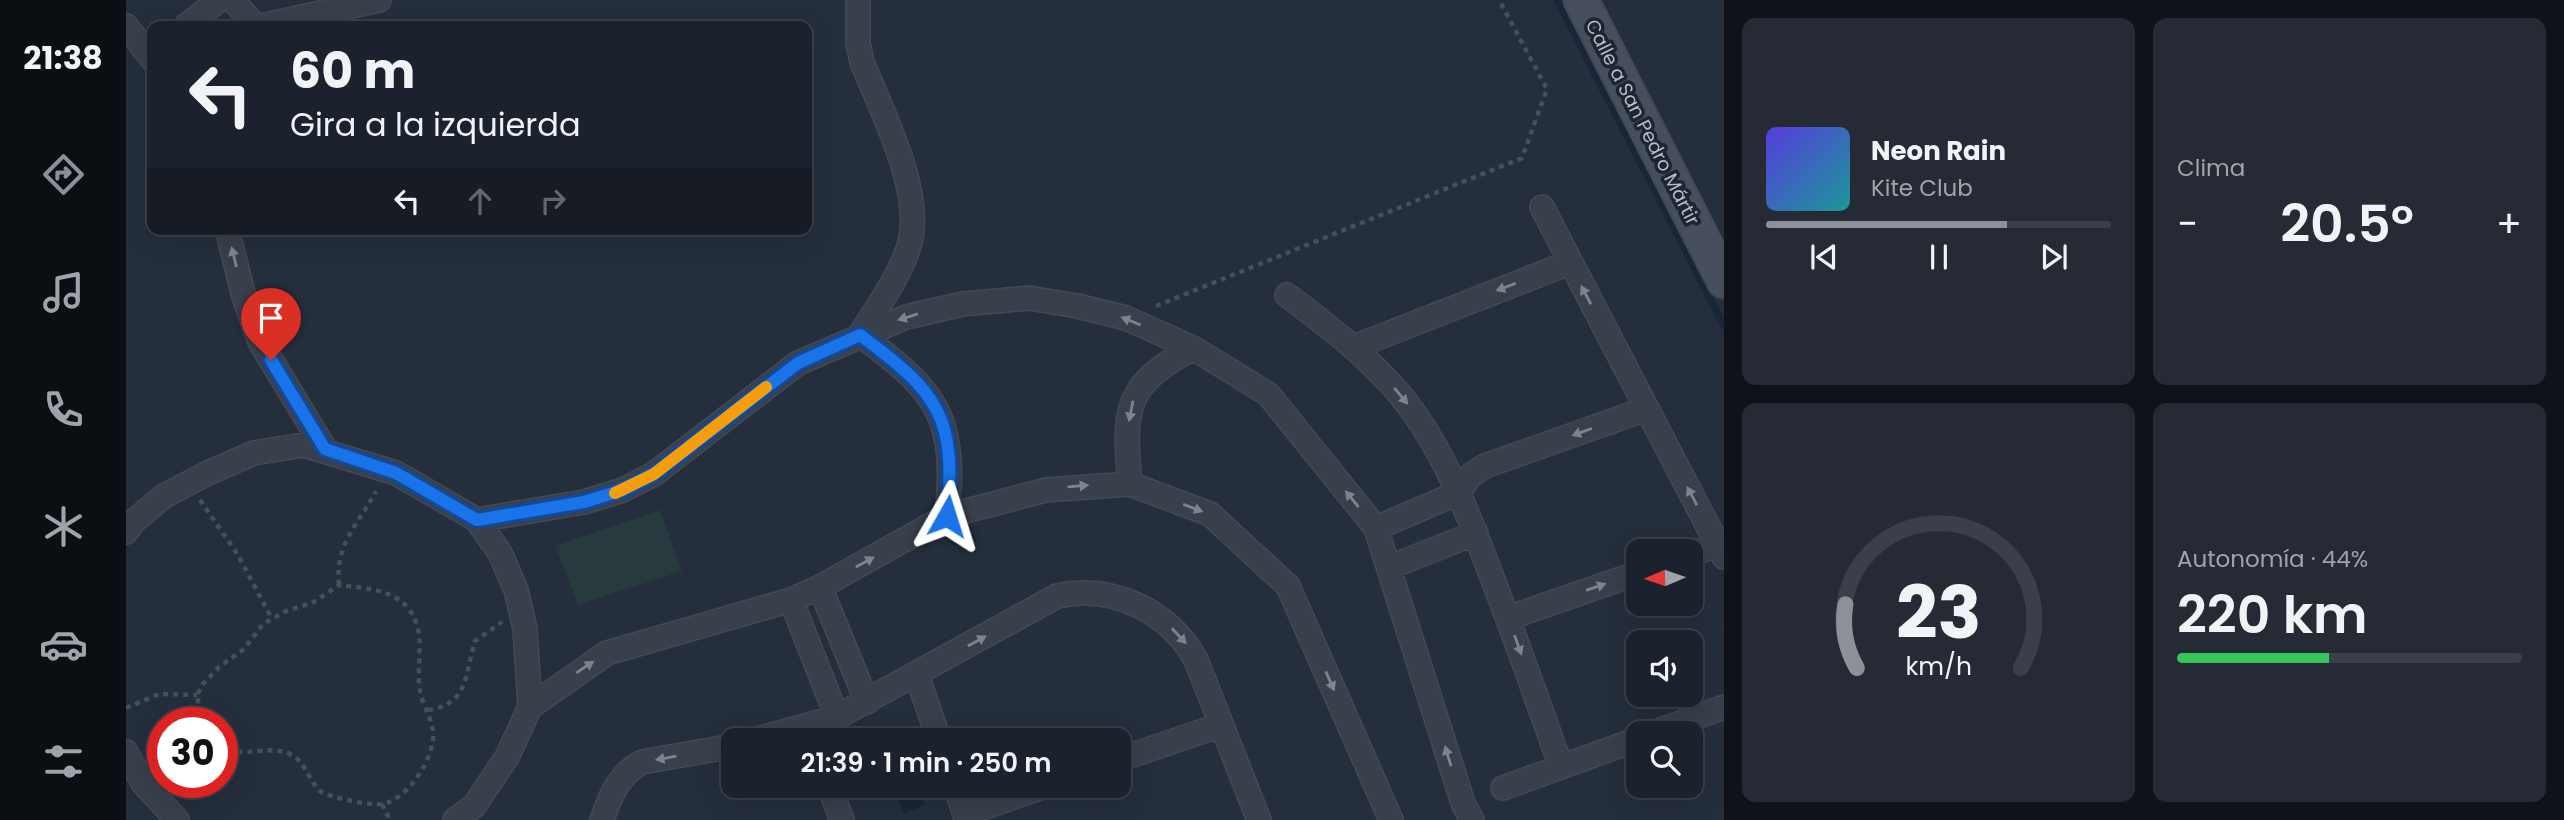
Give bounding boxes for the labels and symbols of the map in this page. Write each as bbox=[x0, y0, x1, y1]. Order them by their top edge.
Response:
street label: Calle a San Pedro Mártir bbox=[1579, 15, 1706, 230]
one-way arrow bbox=[228, 245, 239, 267]
one-way arrow bbox=[1495, 282, 1516, 293]
one-way arrow bbox=[1581, 285, 1592, 305]
pin bbox=[241, 288, 301, 360]
one-way arrow bbox=[897, 313, 918, 323]
one-way arrow bbox=[1120, 315, 1141, 326]
one-way arrow bbox=[1393, 387, 1408, 405]
one-way arrow bbox=[1126, 400, 1137, 422]
one-way arrow bbox=[1572, 427, 1593, 438]
position arrow bbox=[910, 479, 984, 553]
one-way arrow bbox=[1067, 480, 1089, 491]
one-way arrow bbox=[1687, 486, 1699, 506]
one-way arrow bbox=[1345, 491, 1360, 509]
one-way arrow bbox=[1183, 502, 1204, 513]
north arrow bbox=[1626, 539, 1703, 616]
one-way arrow bbox=[856, 556, 876, 568]
one-way arrow bbox=[1585, 581, 1606, 592]
one-way arrow bbox=[1171, 627, 1187, 644]
one-way arrow bbox=[967, 635, 986, 647]
one-way arrow bbox=[1513, 635, 1524, 656]
one-way arrow bbox=[576, 661, 595, 674]
one-way arrow bbox=[1324, 671, 1336, 691]
speed limit sign: 30 bbox=[147, 707, 238, 798]
one-way arrow bbox=[1443, 746, 1453, 767]
one-way arrow bbox=[655, 753, 677, 764]

